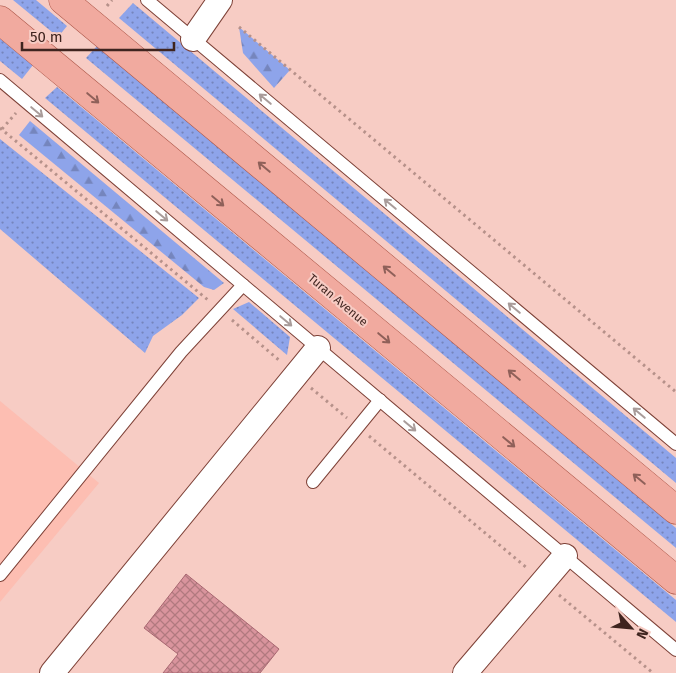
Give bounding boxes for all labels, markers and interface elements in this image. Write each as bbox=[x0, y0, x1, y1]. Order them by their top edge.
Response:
scale bar bbox=[22, 20, 175, 52]
text: 50 m bbox=[30, 28, 63, 46]
one-way arrow bbox=[86, 92, 99, 103]
one-way arrow bbox=[259, 94, 272, 105]
one-way arrow bbox=[31, 106, 44, 117]
one-way arrow bbox=[257, 162, 270, 173]
one-way arrow bbox=[212, 196, 225, 207]
one-way arrow bbox=[383, 198, 396, 209]
one-way arrow bbox=[155, 211, 168, 222]
one-way arrow bbox=[382, 265, 395, 277]
street label: Turan Avenue bbox=[305, 271, 371, 329]
one-way arrow bbox=[508, 303, 521, 314]
one-way arrow bbox=[279, 315, 292, 326]
one-way arrow bbox=[377, 333, 390, 344]
one-way arrow bbox=[507, 369, 520, 381]
one-way arrow bbox=[632, 407, 645, 418]
one-way arrow bbox=[403, 420, 416, 431]
one-way arrow bbox=[502, 436, 515, 447]
one-way arrow bbox=[632, 473, 645, 484]
north arrow bbox=[606, 603, 656, 653]
text: N bbox=[632, 626, 652, 642]

